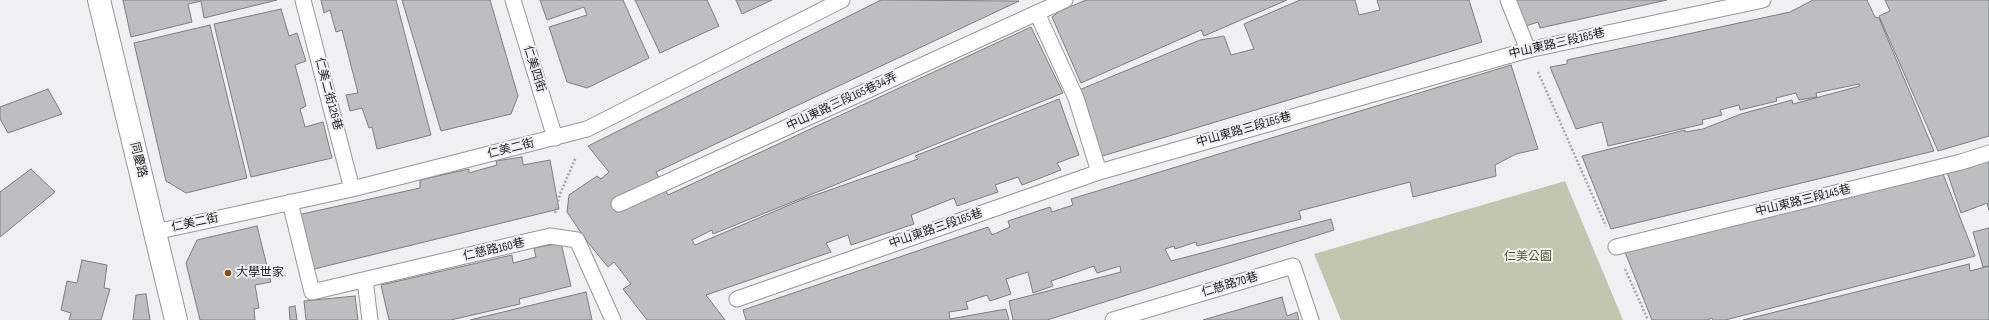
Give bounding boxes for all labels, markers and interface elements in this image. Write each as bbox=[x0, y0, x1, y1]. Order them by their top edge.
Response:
street label: 中山東路三段165巷 bbox=[1508, 26, 1606, 62]
street label: 仁美四街 bbox=[520, 44, 548, 94]
street label: 仁美二街126巷 bbox=[311, 56, 345, 132]
street label: 中山東路三段165巷34弄 bbox=[784, 70, 900, 134]
street label: 中山東路三段165巷 bbox=[1195, 110, 1293, 150]
street label: 仁美二街 bbox=[486, 136, 536, 162]
street label: 同慶路 bbox=[127, 141, 149, 179]
street label: 中山東路三段145巷 bbox=[1754, 182, 1852, 220]
street label: 中山東路三段165巷 bbox=[887, 206, 985, 252]
street label: 仁美二街 bbox=[170, 211, 220, 235]
street label: 仁慈路160巷 bbox=[462, 236, 526, 264]
park label: 仁美公園 bbox=[1504, 250, 1552, 264]
place label: 大學世家 bbox=[236, 266, 284, 280]
marker: 大學世家 bbox=[223, 268, 233, 278]
street label: 仁慈路70巷 bbox=[1200, 270, 1260, 300]

